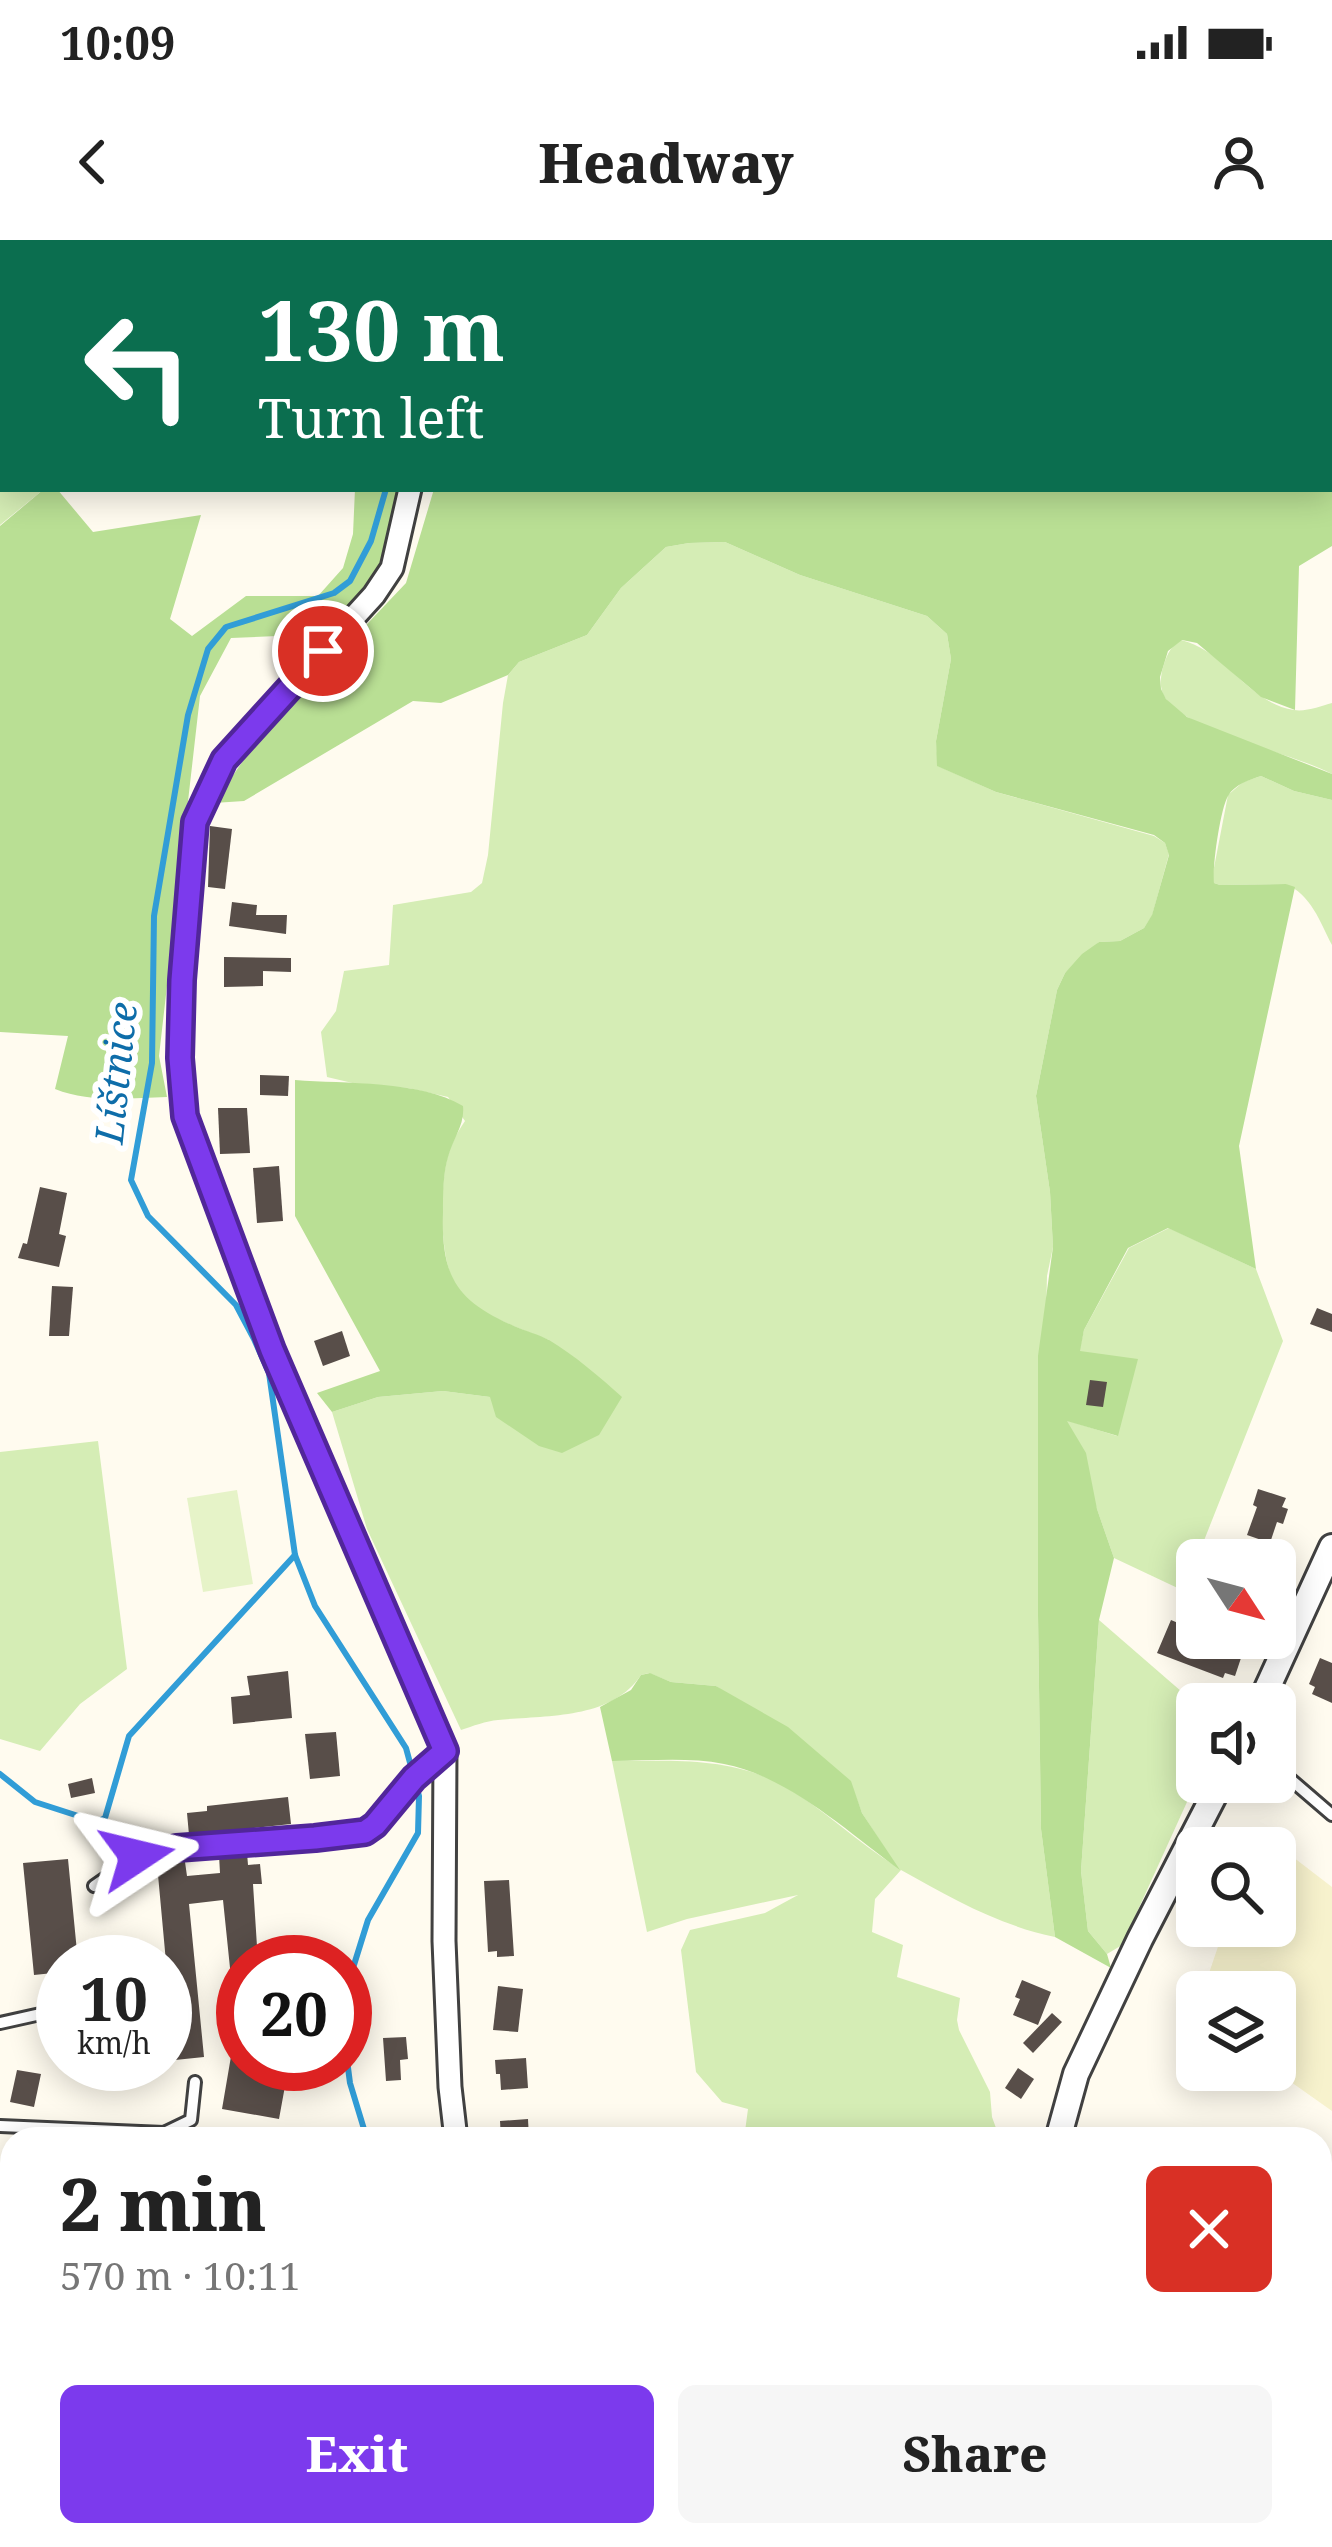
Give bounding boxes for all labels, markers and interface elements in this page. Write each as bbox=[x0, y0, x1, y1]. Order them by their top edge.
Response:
text: 10:09 bbox=[60, 12, 175, 73]
text: Headway bbox=[538, 125, 794, 199]
icon: back bbox=[60, 129, 126, 195]
icon: person bbox=[1206, 129, 1272, 195]
text: 130 m bbox=[258, 271, 505, 386]
icon: left bbox=[60, 288, 216, 444]
text: Turn left bbox=[258, 380, 484, 454]
pin bbox=[272, 600, 374, 702]
icon: arrive bbox=[290, 618, 356, 684]
water label: Líštnice bbox=[81, 999, 148, 1147]
north arrow bbox=[1176, 1539, 1296, 1659]
map controls bbox=[1176, 1539, 1296, 2091]
button: sound bbox=[1176, 1683, 1296, 1803]
position arrow bbox=[74, 1793, 200, 1919]
button: search bbox=[1176, 1827, 1296, 1947]
speed limit sign: 20 bbox=[216, 1935, 372, 2091]
text: 10 bbox=[80, 1957, 148, 2039]
button: layers bbox=[1176, 1971, 1296, 2091]
text: km/h bbox=[77, 2022, 151, 2063]
text: 2 min bbox=[60, 2154, 267, 2252]
button: close bbox=[1146, 2166, 1272, 2292]
text: 570 m · 10:11 bbox=[60, 2248, 301, 2301]
button: Exit bbox=[60, 2385, 654, 2523]
button: Share bbox=[678, 2385, 1272, 2523]

